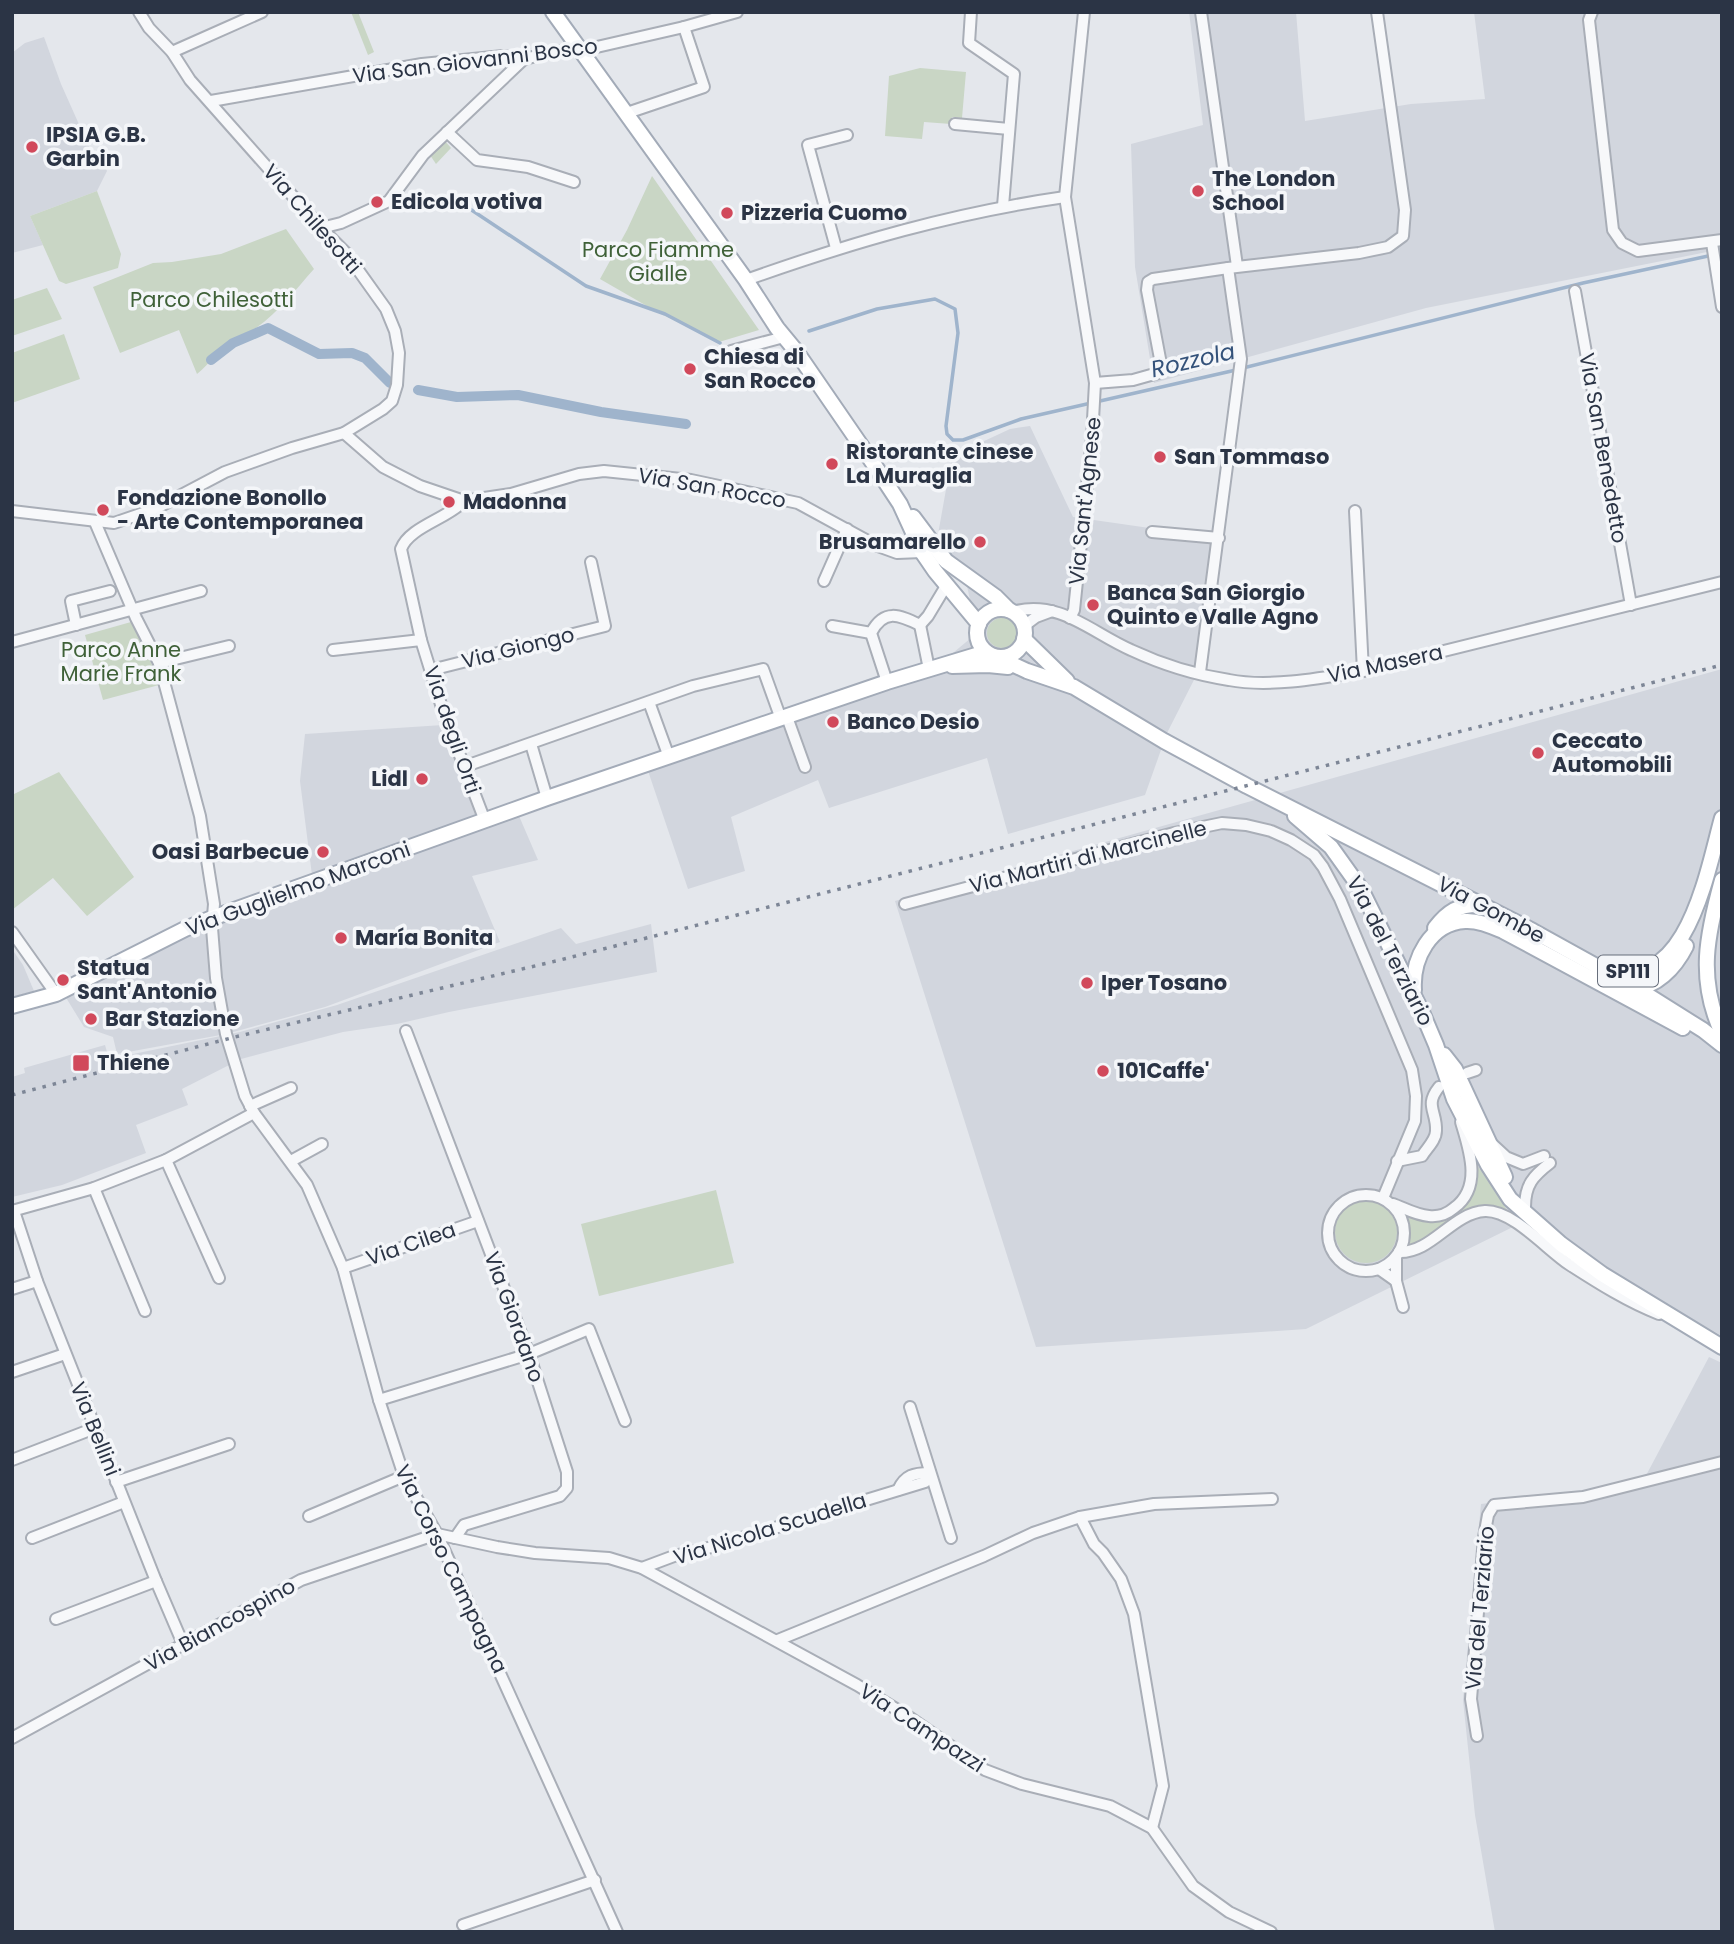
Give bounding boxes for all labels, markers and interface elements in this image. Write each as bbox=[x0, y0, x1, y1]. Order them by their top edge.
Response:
street label: Via San Giovanni Bosco bbox=[351, 31, 599, 90]
place label: IPSIA G.B. Garbin bbox=[46, 120, 146, 173]
marker: IPSIA G.B. Garbin bbox=[24, 139, 40, 155]
street label: Via Chilesotti bbox=[256, 157, 368, 280]
place label: The London School bbox=[1212, 164, 1335, 217]
marker: The London School bbox=[1190, 183, 1206, 199]
place label: Edicola votiva bbox=[391, 187, 542, 216]
marker: Edicola votiva bbox=[369, 194, 385, 210]
place label: Pizzeria Cuomo bbox=[741, 198, 907, 227]
marker: Pizzeria Cuomo bbox=[719, 205, 735, 221]
park label: Parco Fiamme Gialle bbox=[582, 235, 734, 288]
park label: Parco Chilesotti bbox=[130, 285, 294, 314]
water label: Rozzola bbox=[1148, 335, 1238, 385]
place label: Chiesa di San Rocco bbox=[704, 342, 816, 395]
street label: Via San Benedetto bbox=[1572, 350, 1635, 545]
marker: Chiesa di San Rocco bbox=[682, 361, 698, 377]
street label: Via Sant'Agnese bbox=[1061, 415, 1108, 586]
place label: Ristorante cinese La Muraglia bbox=[846, 437, 1034, 490]
place label: San Tommaso bbox=[1174, 442, 1329, 471]
marker: San Tommaso bbox=[1152, 449, 1168, 465]
marker: Ristorante cinese La Muraglia bbox=[824, 456, 840, 472]
street label: Via San Rocco bbox=[636, 460, 788, 515]
place label: Fondazione Bonollo - Arte Contemporanea bbox=[117, 483, 363, 536]
place label: Madonna bbox=[463, 487, 567, 516]
marker: Madonna bbox=[441, 494, 457, 510]
marker: Fondazione Bonollo - Arte Contemporanea bbox=[95, 502, 111, 518]
place label: Brusamarello bbox=[819, 527, 966, 556]
marker: Brusamarello bbox=[972, 534, 988, 550]
place label: Banca San Giorgio Quinto e Valle Agno bbox=[1107, 578, 1318, 631]
marker: Banca San Giorgio Quinto e Valle Agno bbox=[1085, 597, 1101, 613]
street label: Via Giongo bbox=[458, 620, 577, 676]
park label: Parco Anne Marie Frank bbox=[61, 635, 182, 688]
street label: Via Masera bbox=[1324, 637, 1445, 690]
street label: Via degli Orti bbox=[417, 662, 488, 798]
place label: Banco Desio bbox=[847, 707, 979, 736]
marker: Banco Desio bbox=[825, 714, 841, 730]
place label: Ceccato Automobili bbox=[1552, 726, 1672, 779]
marker: Ceccato Automobili bbox=[1530, 745, 1546, 761]
place label: Lidl bbox=[371, 764, 408, 793]
marker: Lidl bbox=[414, 771, 430, 787]
street label: Via Martiri di Marcinelle bbox=[966, 813, 1210, 900]
street label: Via Guglielmo Marconi bbox=[181, 834, 414, 943]
place label: Oasi Barbecue bbox=[152, 837, 309, 866]
marker: Oasi Barbecue bbox=[315, 844, 331, 860]
street label: Via Gombe bbox=[1432, 869, 1550, 950]
street label: Via del Terziario bbox=[1340, 871, 1441, 1031]
place label: María Bonita bbox=[355, 923, 493, 952]
marker: María Bonita bbox=[333, 930, 349, 946]
place label: Statua Sant'Antonio bbox=[77, 953, 217, 1006]
road number: SP111 bbox=[1598, 956, 1658, 987]
place label: Iper Tosano bbox=[1101, 968, 1227, 997]
marker: Statua Sant'Antonio bbox=[55, 972, 71, 988]
marker: Iper Tosano bbox=[1079, 975, 1095, 991]
place label: Bar Stazione bbox=[105, 1004, 239, 1033]
marker: Bar Stazione bbox=[83, 1011, 99, 1027]
place label: Thiene bbox=[97, 1048, 170, 1077]
marker: Thiene bbox=[71, 1053, 91, 1073]
place label: 101Caffe' bbox=[1117, 1056, 1209, 1085]
marker: 101Caffe' bbox=[1095, 1063, 1111, 1079]
street label: Via Cilea bbox=[362, 1215, 459, 1272]
street label: Via Giordano bbox=[477, 1247, 552, 1386]
street label: Via Bellini bbox=[63, 1377, 127, 1480]
street label: Via Corso Campagna bbox=[388, 1460, 515, 1678]
street label: Via Nicola Scudella bbox=[670, 1485, 870, 1572]
street label: Via del Terziario bbox=[1458, 1525, 1501, 1691]
street label: Via Biancospino bbox=[139, 1571, 300, 1678]
street label: Via Campazzi bbox=[854, 1676, 991, 1779]

